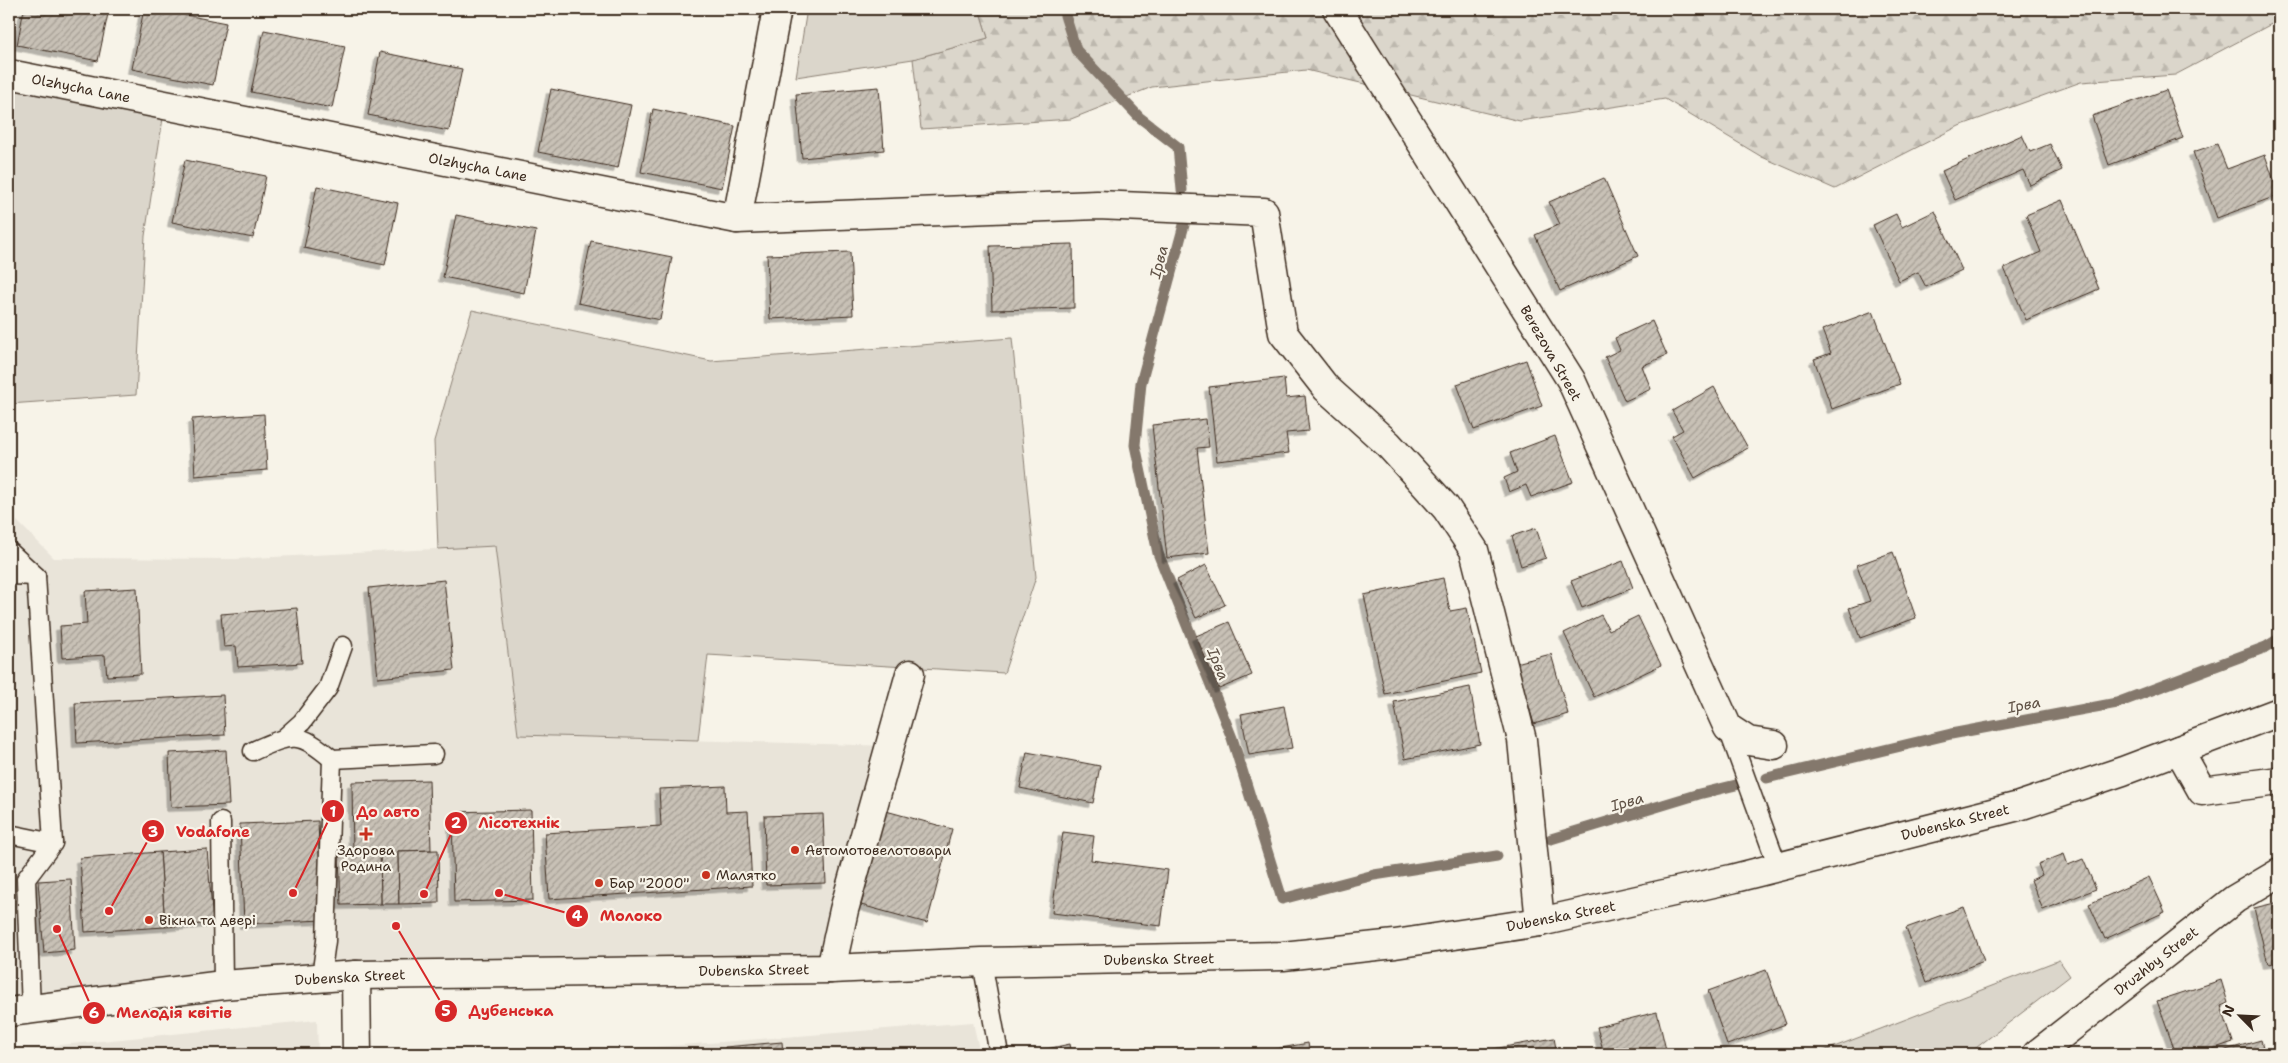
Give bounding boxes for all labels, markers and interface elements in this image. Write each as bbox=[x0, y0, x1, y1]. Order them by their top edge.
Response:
street label: Olzhycha Lane bbox=[30, 70, 132, 106]
street label: Olzhycha Lane bbox=[427, 149, 529, 185]
water label: Ірва bbox=[1145, 243, 1173, 282]
street label: Berezova Street bbox=[1516, 302, 1586, 404]
water label: Ірва bbox=[1202, 644, 1234, 683]
water label: Ірва bbox=[2005, 692, 2042, 718]
water label: Ірва bbox=[1607, 788, 1646, 817]
callout: До авто bbox=[321, 796, 429, 826]
street label: Dubenska Street bbox=[1899, 800, 2011, 844]
text: 1 bbox=[330, 802, 337, 822]
text: До авто bbox=[356, 802, 420, 822]
callout: Лісотехнік bbox=[443, 808, 570, 838]
text: 2 bbox=[451, 813, 462, 833]
text: Лісотехнік bbox=[478, 813, 560, 833]
callout: Vodafone bbox=[141, 816, 260, 846]
text: 3 bbox=[148, 822, 158, 842]
text: Vodafone bbox=[176, 822, 250, 842]
marker: Здорова Родина bbox=[360, 828, 372, 840]
place label: Здорова Родина bbox=[337, 841, 395, 875]
place label: Автомотовелотовари bbox=[805, 841, 951, 859]
marker: Автомотовелотовари bbox=[789, 844, 801, 856]
place label: Малятко bbox=[716, 866, 776, 884]
marker: Малятко bbox=[700, 869, 712, 881]
place label: Бар "2000" bbox=[609, 874, 689, 892]
marker: Бар "2000" bbox=[593, 877, 605, 889]
street label: Dubenska Street bbox=[1505, 897, 1617, 935]
callout: Молоко bbox=[565, 901, 672, 931]
text: 4 bbox=[572, 906, 583, 926]
text: Молоко bbox=[600, 906, 662, 926]
place label: Вікна та двері bbox=[159, 911, 256, 929]
marker: Вікна та двері bbox=[143, 914, 155, 926]
street label: Druzhby Street bbox=[2110, 922, 2202, 1000]
street label: Dubenska Street bbox=[1103, 949, 1215, 969]
street label: Dubenska Street bbox=[698, 960, 810, 980]
street label: Dubenska Street bbox=[294, 965, 406, 989]
north arrow bbox=[2216, 990, 2266, 1040]
callout: Дубенська bbox=[433, 996, 563, 1026]
callout: Мелодія квітів bbox=[81, 998, 242, 1028]
text: 5 bbox=[441, 1001, 451, 1021]
text: Дубенська bbox=[469, 1001, 554, 1021]
text: N bbox=[2218, 1002, 2239, 1019]
text: 6 bbox=[89, 1003, 99, 1023]
text: Мелодія квітів bbox=[116, 1003, 232, 1023]

